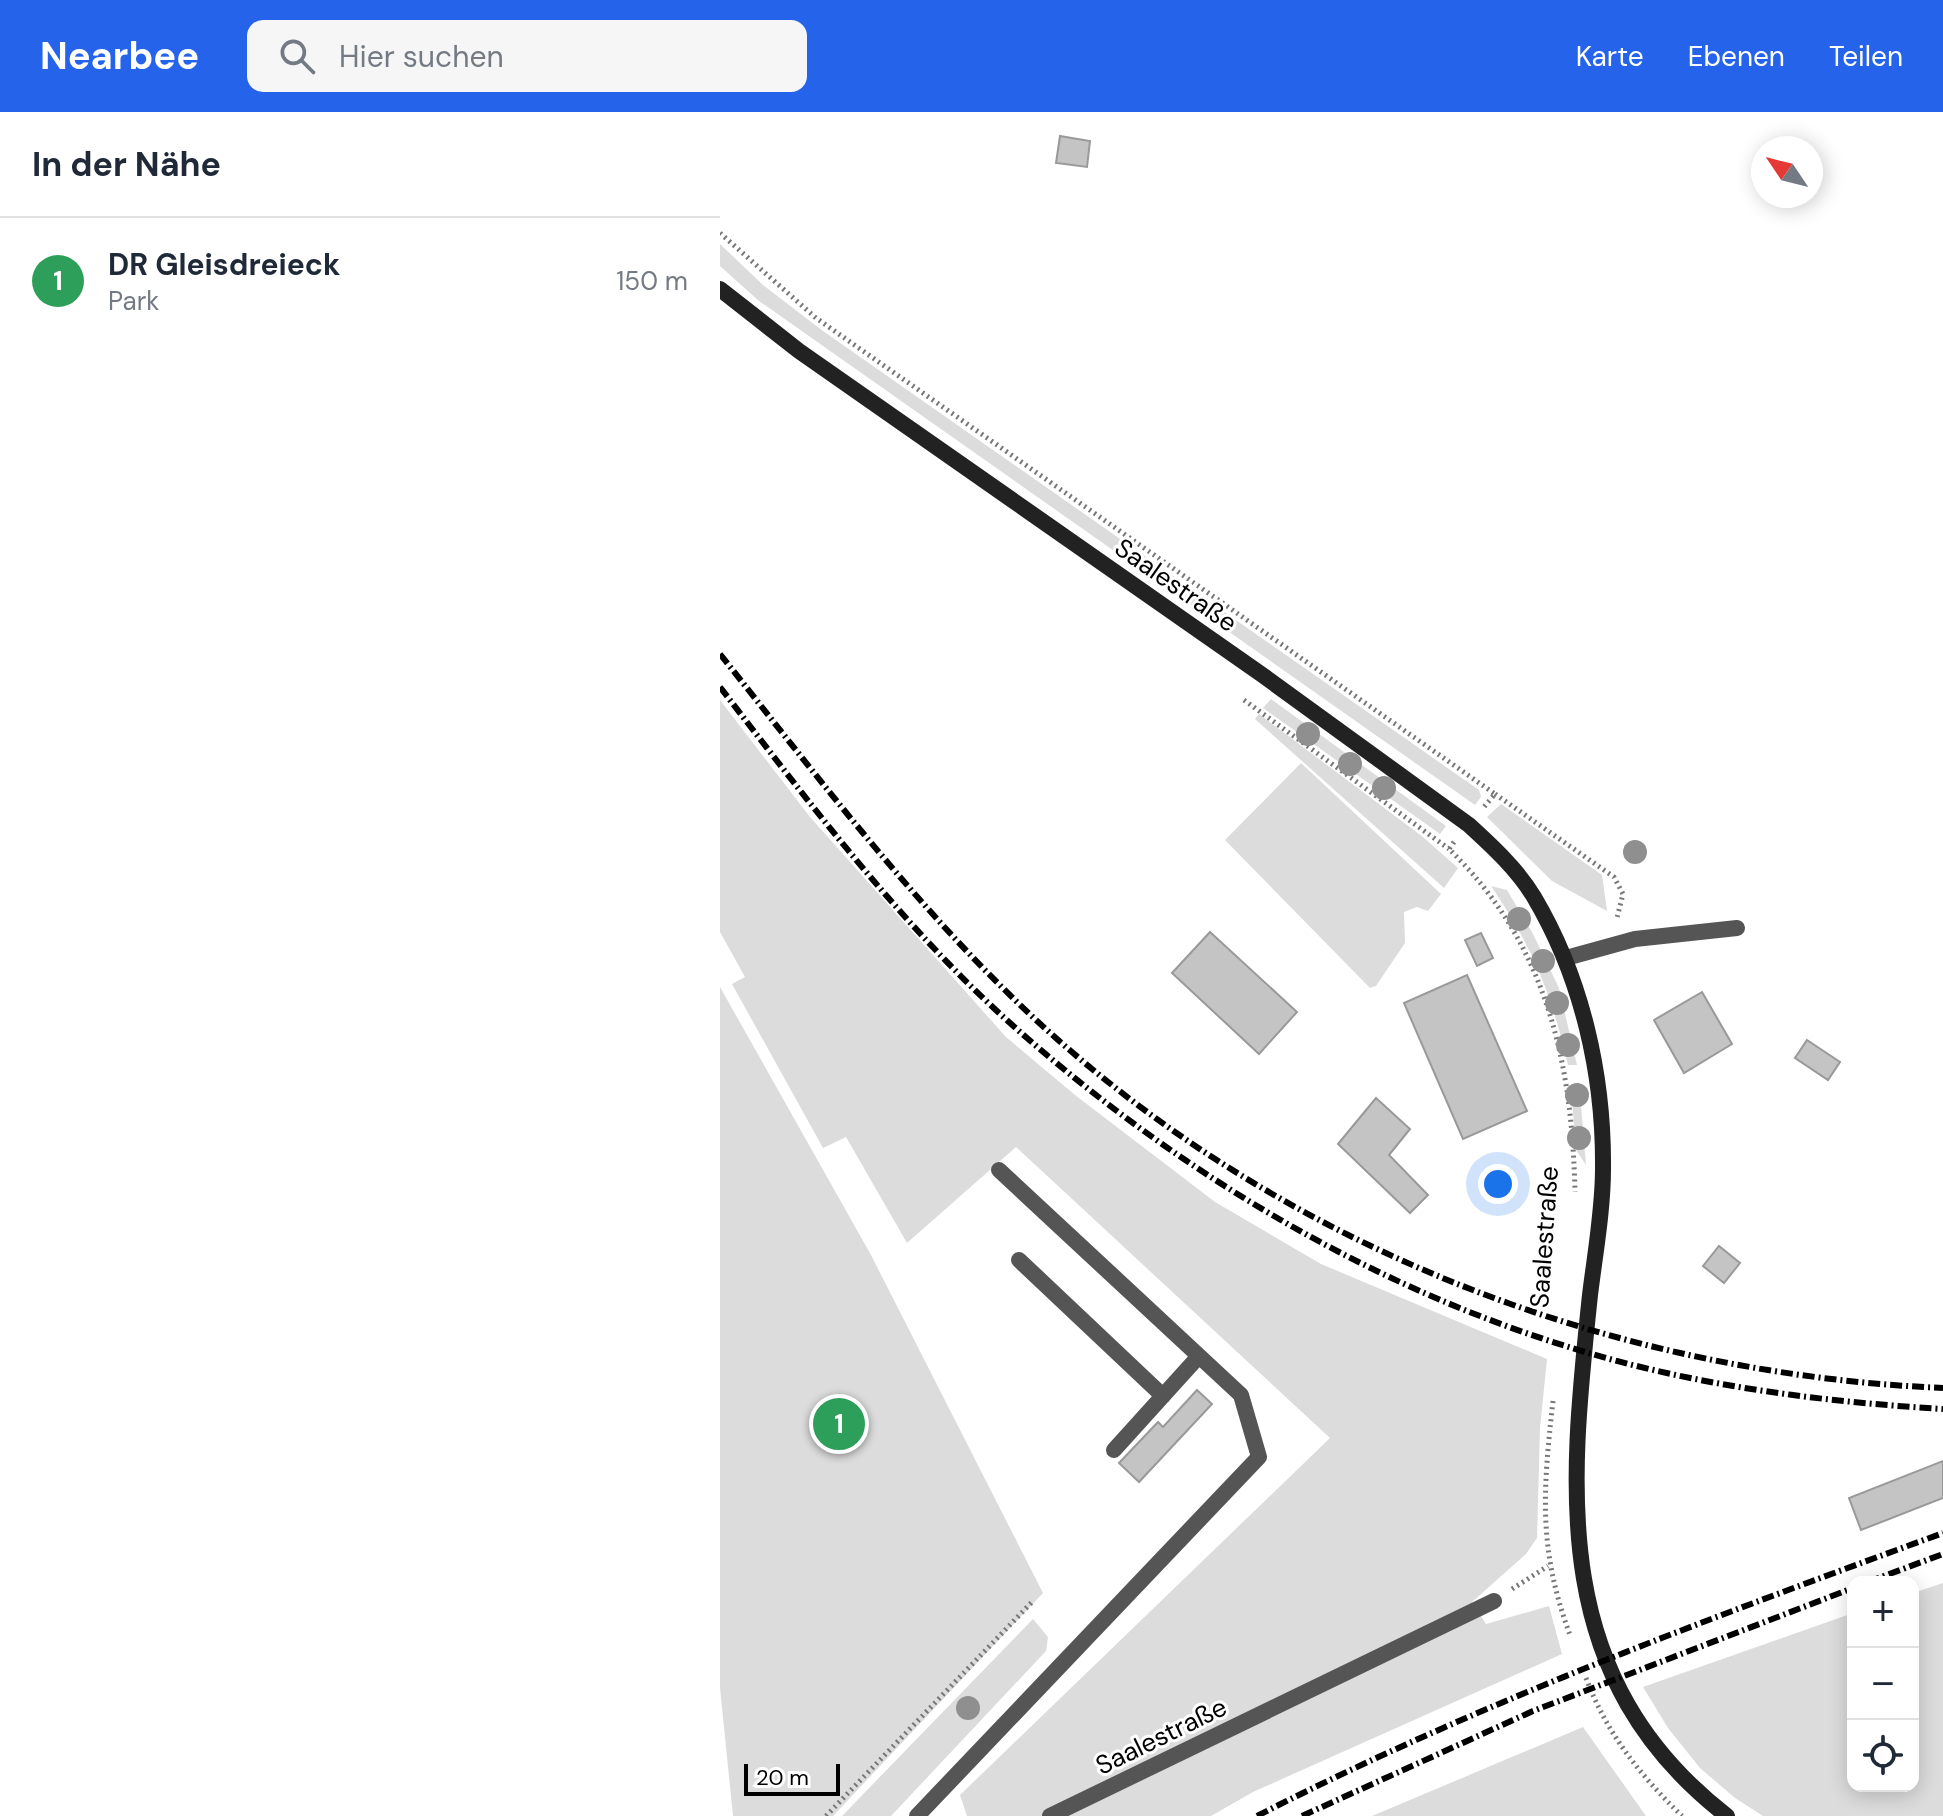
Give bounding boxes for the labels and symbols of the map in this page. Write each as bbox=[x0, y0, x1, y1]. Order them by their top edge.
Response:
north arrow bbox=[1751, 136, 1823, 208]
street label: Saalestraße bbox=[1108, 530, 1244, 640]
your location bbox=[1478, 1164, 1518, 1204]
street label: Saalestraße bbox=[1522, 1165, 1566, 1309]
pin: 1 bbox=[813, 1394, 865, 1454]
street label: Saalestraße bbox=[1090, 1690, 1232, 1782]
scale bar bbox=[744, 1760, 840, 1796]

